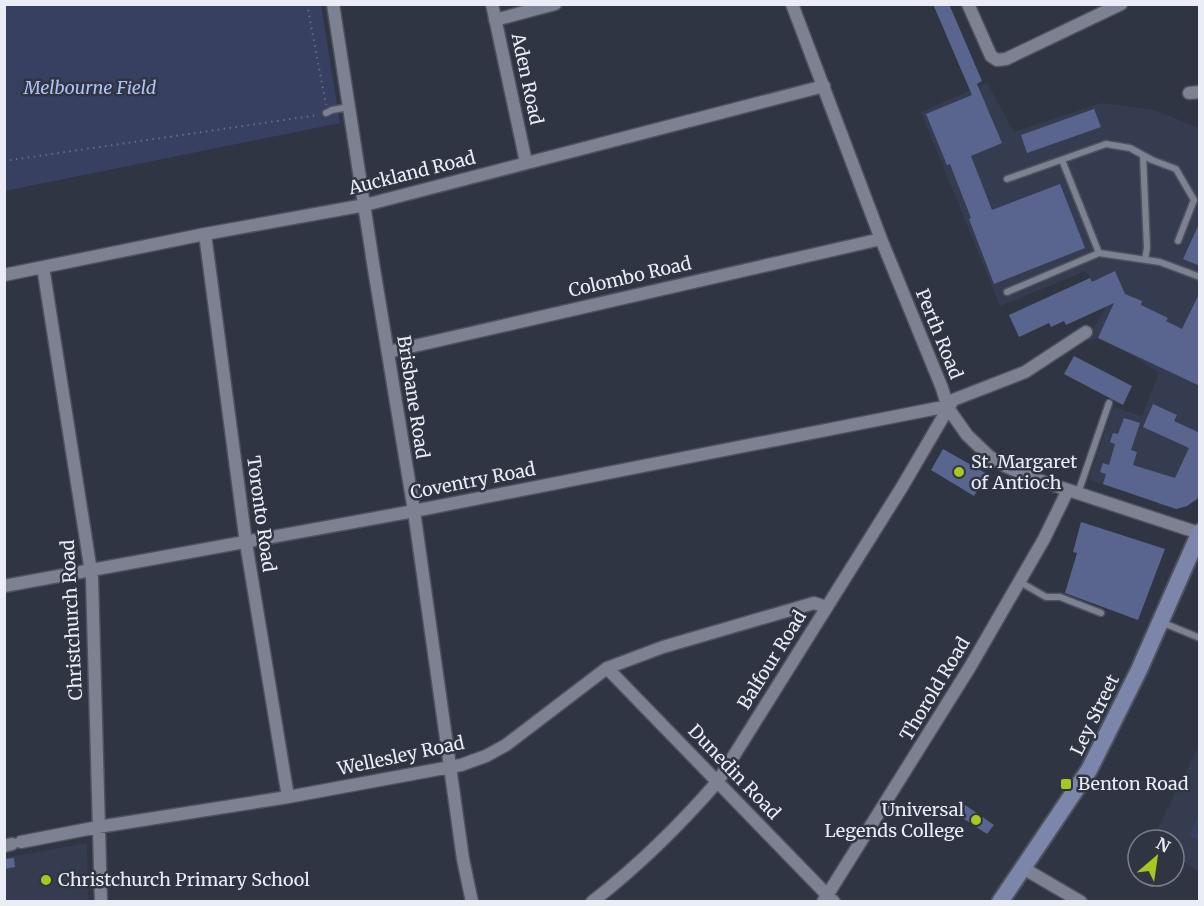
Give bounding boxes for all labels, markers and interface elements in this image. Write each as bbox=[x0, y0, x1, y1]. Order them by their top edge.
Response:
street label: Aden Road bbox=[506, 30, 548, 127]
park label: Melbourne Field bbox=[23, 76, 157, 99]
street label: Auckland Road bbox=[345, 146, 478, 200]
street label: Colombo Road bbox=[566, 251, 694, 302]
street label: Perth Road bbox=[911, 285, 968, 383]
street label: Brisbane Road bbox=[392, 334, 435, 460]
place label: St. Margaret of Antioch bbox=[971, 450, 1077, 494]
street label: Toronto Road bbox=[242, 454, 281, 574]
street label: Coventry Road bbox=[408, 457, 538, 504]
marker: St. Margaret of Antioch bbox=[952, 465, 966, 479]
street label: Christchurch Road bbox=[56, 539, 87, 701]
street label: Balfour Road bbox=[732, 606, 811, 713]
street label: Thorold Road bbox=[895, 632, 975, 745]
street label: Ley Street bbox=[1065, 671, 1124, 759]
street label: Dunedin Road bbox=[683, 719, 786, 824]
street label: Wellesley Road bbox=[334, 731, 467, 780]
place label: Benton Road bbox=[1078, 772, 1189, 795]
marker: Benton Road bbox=[1059, 777, 1073, 791]
place label: Universal Legends College bbox=[824, 798, 964, 842]
marker: Universal Legends College bbox=[969, 813, 983, 827]
north arrow bbox=[1126, 828, 1186, 888]
text: N bbox=[1153, 833, 1174, 857]
place label: Christchurch Primary School bbox=[58, 868, 310, 891]
marker: Christchurch Primary School bbox=[39, 873, 53, 887]

